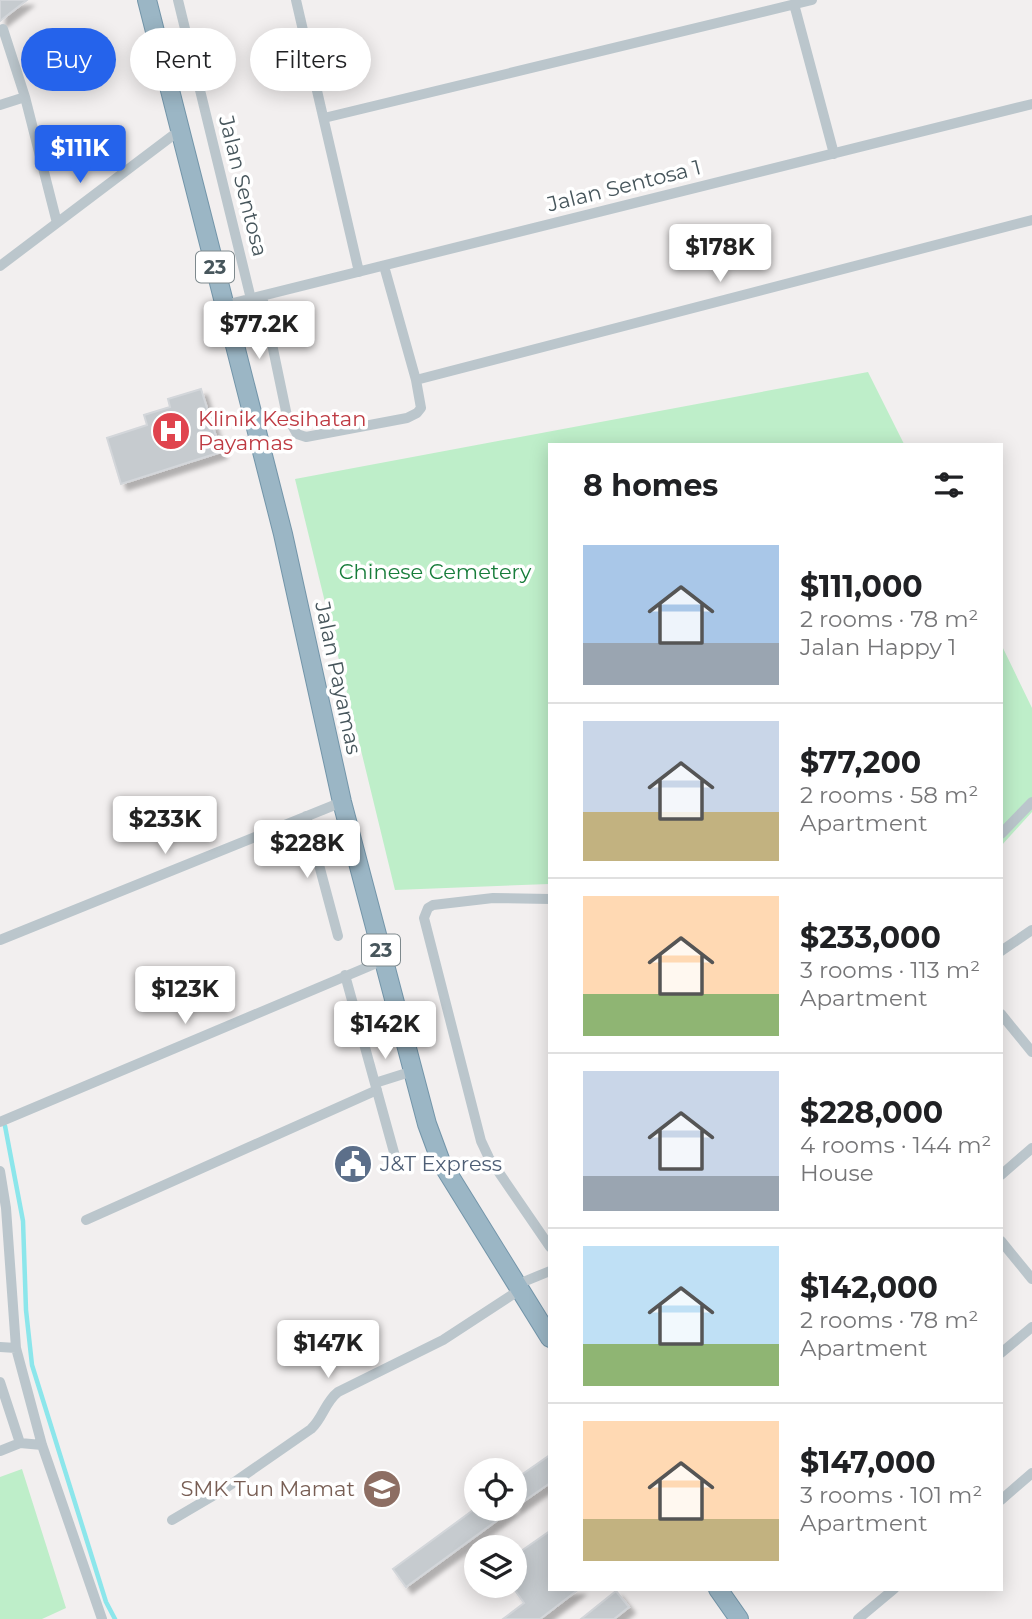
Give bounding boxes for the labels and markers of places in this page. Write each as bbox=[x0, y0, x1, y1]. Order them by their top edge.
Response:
pin: $111K bbox=[31, 125, 129, 185]
pin: $178K bbox=[671, 224, 769, 284]
pin: $77.2K bbox=[202, 302, 316, 361]
place label: Klinik Kesihatan Payamas bbox=[198, 406, 366, 455]
hospital icon: Klinik Kesihatan Payamas bbox=[150, 410, 192, 452]
pin: $233K bbox=[116, 796, 214, 856]
pin: $228K bbox=[258, 820, 356, 880]
pin: $123K bbox=[136, 967, 234, 1026]
pin: $142K bbox=[336, 1002, 434, 1061]
public building icon: J&T Express bbox=[332, 1143, 374, 1185]
place label: J&T Express bbox=[379, 1151, 502, 1176]
pin: $147K bbox=[279, 1320, 377, 1380]
school or university icon: SMK Tun Mamat bbox=[361, 1468, 403, 1510]
place label: SMK Tun Mamat bbox=[180, 1476, 355, 1501]

